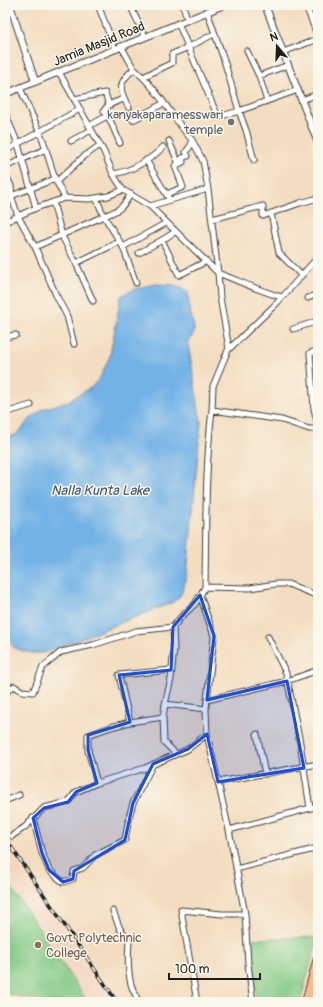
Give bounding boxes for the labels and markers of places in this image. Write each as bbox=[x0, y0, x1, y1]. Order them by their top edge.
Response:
place label: kanyakaparamesswari temple bbox=[108, 107, 224, 138]
marker: kanyakaparamesswari temple bbox=[226, 117, 236, 127]
place label: Govt. Polytechnic College bbox=[46, 930, 142, 961]
marker: Govt. Polytechnic College bbox=[33, 940, 43, 950]

